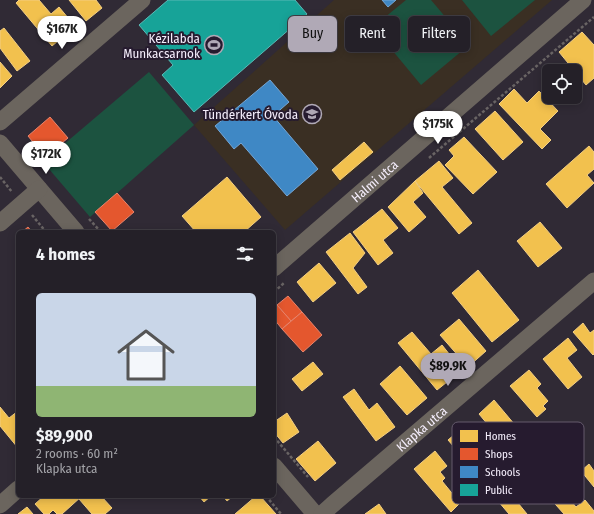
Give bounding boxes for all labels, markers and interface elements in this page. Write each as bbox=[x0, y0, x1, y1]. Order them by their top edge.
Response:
pin: $167K bbox=[34, 16, 90, 50]
chip: Buy bbox=[288, 16, 337, 52]
chip: Rent bbox=[345, 16, 400, 52]
chip: Filters bbox=[408, 16, 470, 52]
text: $167K bbox=[46, 21, 78, 36]
place label: Kézilabda Munkacsarnok bbox=[123, 31, 201, 61]
sports icon: Kézilabda Munkacsarnok bbox=[203, 34, 225, 56]
map controls bbox=[542, 64, 582, 104]
button: locate bbox=[542, 64, 582, 104]
school or university icon: Tündérkert Óvoda bbox=[301, 103, 323, 125]
place label: Tündérkert Óvoda bbox=[203, 107, 298, 122]
pin: $175K bbox=[410, 111, 466, 145]
text: $175K bbox=[423, 116, 453, 131]
pin: $172K bbox=[18, 141, 74, 175]
text: $172K bbox=[31, 146, 61, 161]
street label: Halmi utca bbox=[349, 157, 401, 205]
icon: filters bbox=[234, 243, 256, 265]
text: 4 homes bbox=[36, 244, 95, 265]
icon: home bbox=[110, 319, 182, 391]
pin: $89.9K bbox=[415, 353, 481, 387]
text: $89.9K bbox=[430, 358, 466, 373]
street label: Klapka utca bbox=[393, 403, 450, 455]
legend bbox=[452, 422, 584, 504]
text: $89,900 bbox=[36, 425, 93, 446]
text: Homes bbox=[485, 430, 516, 443]
text: 2 rooms · 60 m² bbox=[36, 446, 118, 461]
text: Shops bbox=[485, 448, 513, 461]
text: Klapka utca bbox=[36, 461, 97, 476]
text: Schools bbox=[485, 466, 520, 479]
text: Public bbox=[485, 484, 513, 497]

